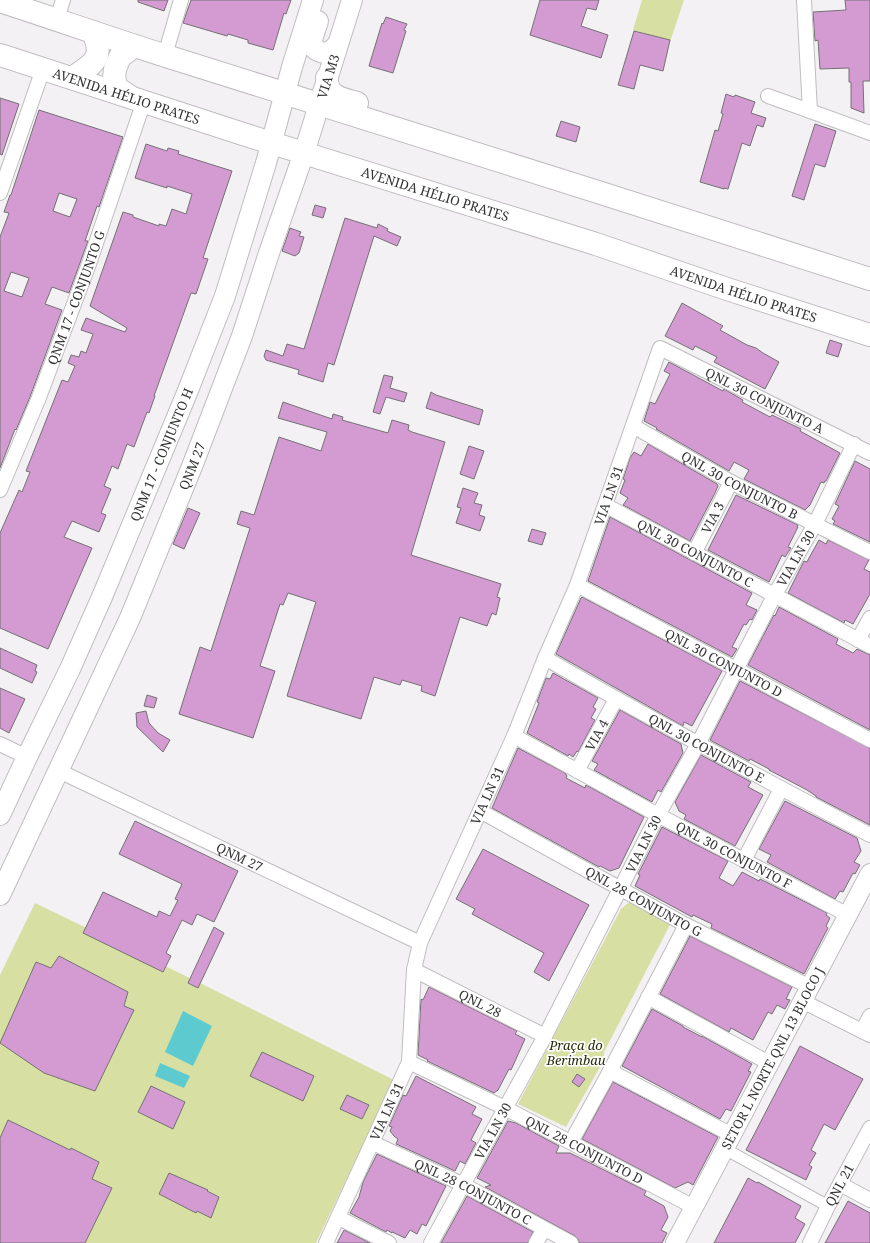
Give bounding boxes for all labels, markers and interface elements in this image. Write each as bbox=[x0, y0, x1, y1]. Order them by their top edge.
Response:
street label: VIA M3 bbox=[313, 52, 343, 101]
street label: AVENIDA HÉLIO PRATES bbox=[51, 64, 202, 128]
street label: AVENIDA HÉLIO PRATES bbox=[359, 163, 511, 225]
street label: QNM 17 - CONJUNTO G bbox=[43, 227, 109, 367]
street label: AVENIDA HÉLIO PRATES bbox=[668, 261, 819, 326]
street label: QNL 30 CONJUNTO A bbox=[702, 363, 828, 438]
street label: QNM 17 - CONJUNTO H bbox=[126, 385, 197, 524]
street label: QNM 27 bbox=[174, 440, 209, 493]
street label: QNL 30 CONJUNTO B bbox=[678, 447, 801, 523]
street label: VIA LN 31 bbox=[590, 463, 627, 528]
street label: VIA 3 bbox=[697, 499, 728, 536]
street label: QNL 30 CONJUNTO C bbox=[634, 515, 756, 591]
street label: VIA LN 30 bbox=[772, 527, 819, 590]
street label: QNL 30 CONJUNTO D bbox=[662, 624, 786, 701]
street label: QNL 30 CONJUNTO E bbox=[645, 709, 768, 787]
street label: VIA 4 bbox=[581, 715, 613, 754]
street label: VIA LN 31 bbox=[466, 763, 508, 827]
street label: VIA LN 30 bbox=[621, 812, 665, 876]
street label: QNL 30 CONJUNTO F bbox=[673, 817, 795, 893]
street label: QNM 27 bbox=[213, 838, 266, 876]
street label: QNL 28 CONJUNTO G bbox=[582, 862, 706, 941]
street label: SETOR L NORTE QNL 13 BLOCO J bbox=[717, 963, 828, 1153]
street label: QNL 28 bbox=[456, 985, 505, 1022]
park label: Praça do Berimbau bbox=[545, 1036, 606, 1069]
street label: VIA LN 31 bbox=[365, 1079, 408, 1143]
street label: VIA LN 30 bbox=[470, 1099, 516, 1162]
street label: QNL 28 CONJUNTO D bbox=[522, 1111, 646, 1188]
street label: QNL 28 CONJUNTO C bbox=[411, 1154, 535, 1229]
street label: QNL 21 bbox=[821, 1161, 858, 1209]

